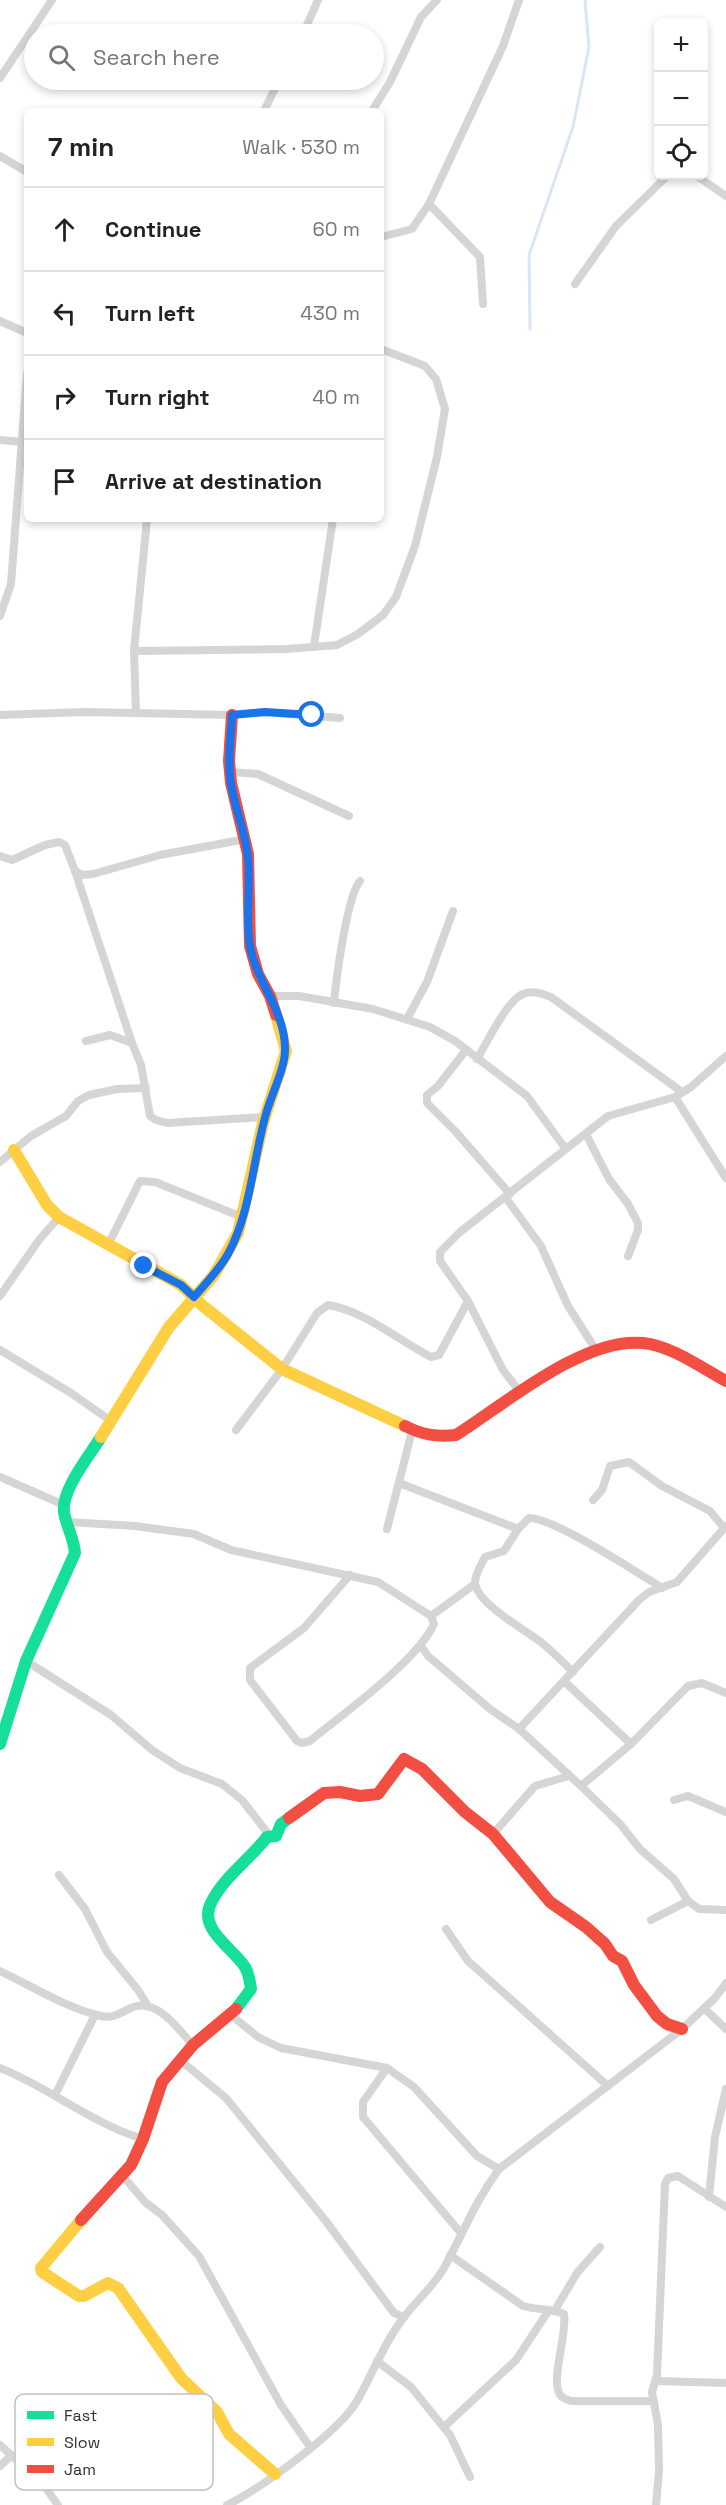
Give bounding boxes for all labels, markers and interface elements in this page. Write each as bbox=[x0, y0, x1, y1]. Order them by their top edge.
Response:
map controls bbox=[654, 18, 708, 180]
button: + bbox=[654, 18, 708, 72]
search box bbox=[24, 24, 384, 90]
icon: search bbox=[45, 41, 78, 74]
text: Search here bbox=[93, 43, 220, 71]
button: − bbox=[654, 72, 708, 126]
button: locate bbox=[654, 126, 708, 180]
text: 7 min bbox=[48, 130, 114, 164]
text: Walk · 530 m bbox=[242, 134, 360, 160]
icon: ahead bbox=[48, 213, 81, 246]
text: Continue bbox=[105, 215, 201, 243]
text: 60 m bbox=[313, 216, 360, 242]
icon: left bbox=[48, 297, 81, 330]
text: Turn left bbox=[105, 299, 195, 327]
text: 430 m bbox=[300, 300, 360, 326]
icon: right bbox=[48, 381, 81, 414]
text: Turn right bbox=[105, 383, 210, 411]
text: 40 m bbox=[312, 384, 360, 410]
icon: arrive bbox=[48, 465, 81, 498]
text: Arrive at destination bbox=[105, 467, 322, 495]
route start bbox=[298, 701, 324, 727]
route end bbox=[130, 1252, 156, 1278]
legend bbox=[15, 2394, 213, 2490]
text: Fast bbox=[64, 2405, 97, 2426]
text: Slow bbox=[64, 2432, 100, 2453]
text: Jam bbox=[64, 2459, 96, 2480]

